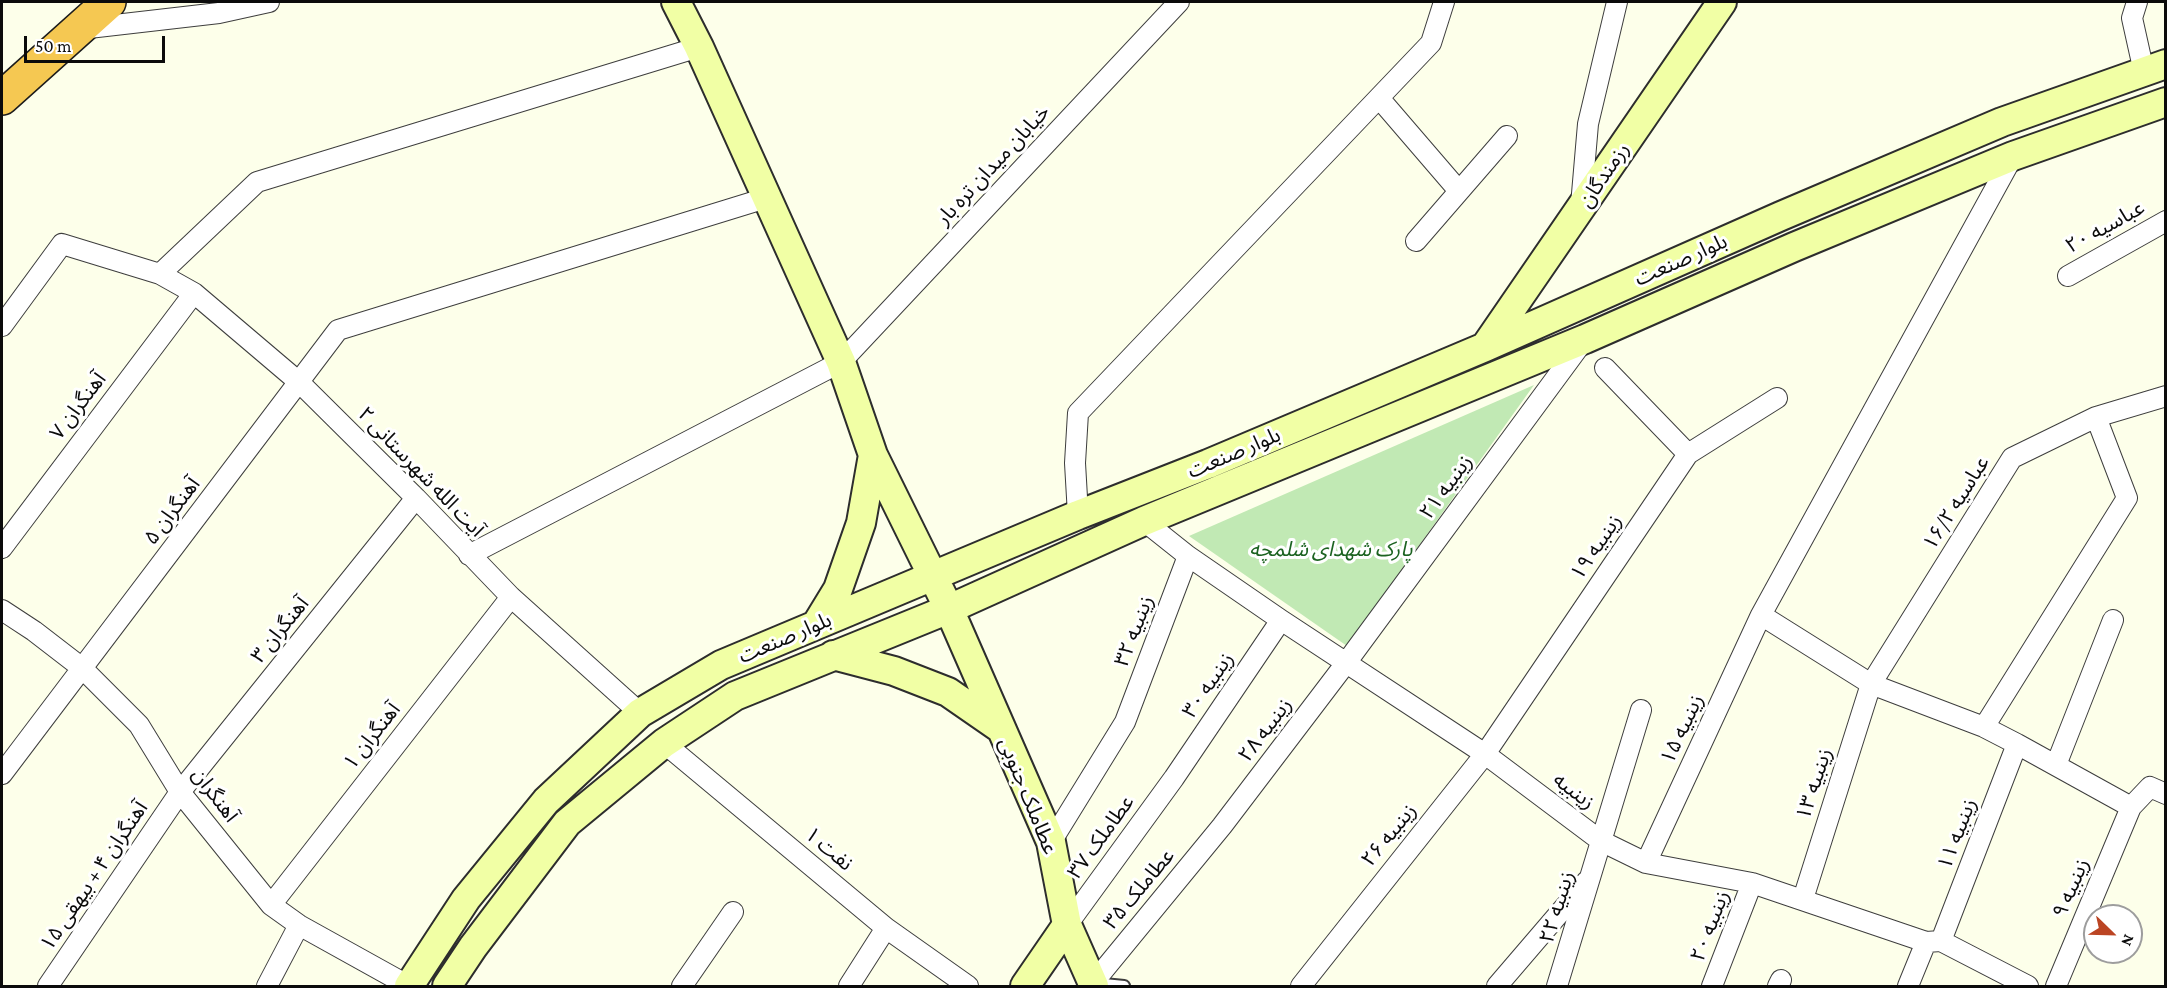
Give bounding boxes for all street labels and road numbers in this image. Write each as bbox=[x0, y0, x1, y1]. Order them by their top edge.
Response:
street label: خیابان میدان تره بار bbox=[931, 100, 1055, 230]
street label: رزمندگان bbox=[1573, 138, 1635, 212]
street label: عباسیه ۲۰ bbox=[2061, 195, 2149, 259]
street label: بلوار صنعت bbox=[1631, 228, 1731, 292]
street label: آهنگران ۷ bbox=[44, 367, 112, 445]
street label: آیت الله شهرستانی ۲ bbox=[352, 402, 490, 542]
street label: بلوار صنعت bbox=[1184, 422, 1284, 484]
street label: زینبیه ۲۱ bbox=[1414, 450, 1478, 524]
street label: عباسیه ۱۶/۲ bbox=[1917, 451, 1995, 555]
street label: آهنگران ۵ bbox=[138, 472, 206, 550]
street label: زینبیه ۱۹ bbox=[1565, 509, 1627, 585]
street label: آهنگران ۳ bbox=[246, 592, 314, 668]
street label: زینبیه ۳۲ bbox=[1109, 592, 1159, 670]
street label: بلوار صنعت bbox=[735, 607, 835, 669]
street label: زینبیه ۳۰ bbox=[1177, 647, 1239, 723]
street label: زینبیه ۱۵ bbox=[1655, 690, 1709, 768]
street label: زینبیه ۲۸ bbox=[1233, 693, 1297, 767]
street label: آهنگران ۱ bbox=[338, 698, 406, 774]
street label: عطاملک جنوبی bbox=[993, 734, 1063, 858]
street label: زینبیه ۱۳ bbox=[1791, 745, 1837, 823]
street label: آهنگران bbox=[186, 763, 244, 827]
street label: زینبیه bbox=[1548, 767, 1600, 815]
street label: عطاملک ۳۷ bbox=[1062, 790, 1140, 884]
street label: زینبیه ۱۱ bbox=[1932, 795, 1982, 873]
street label: آهنگران ۴ + بیهقی ۱۵ bbox=[35, 796, 153, 956]
street label: زینبیه ۲۶ bbox=[1356, 798, 1422, 872]
street label: نفت ۱ bbox=[800, 822, 858, 876]
street label: عطاملک ۳۵ bbox=[1098, 844, 1180, 934]
street label: زینبیه ۹ bbox=[2047, 855, 2095, 921]
street label: زینبیه ۲۲ bbox=[1534, 868, 1580, 946]
street label: زینبیه ۲۰ bbox=[1685, 887, 1735, 965]

